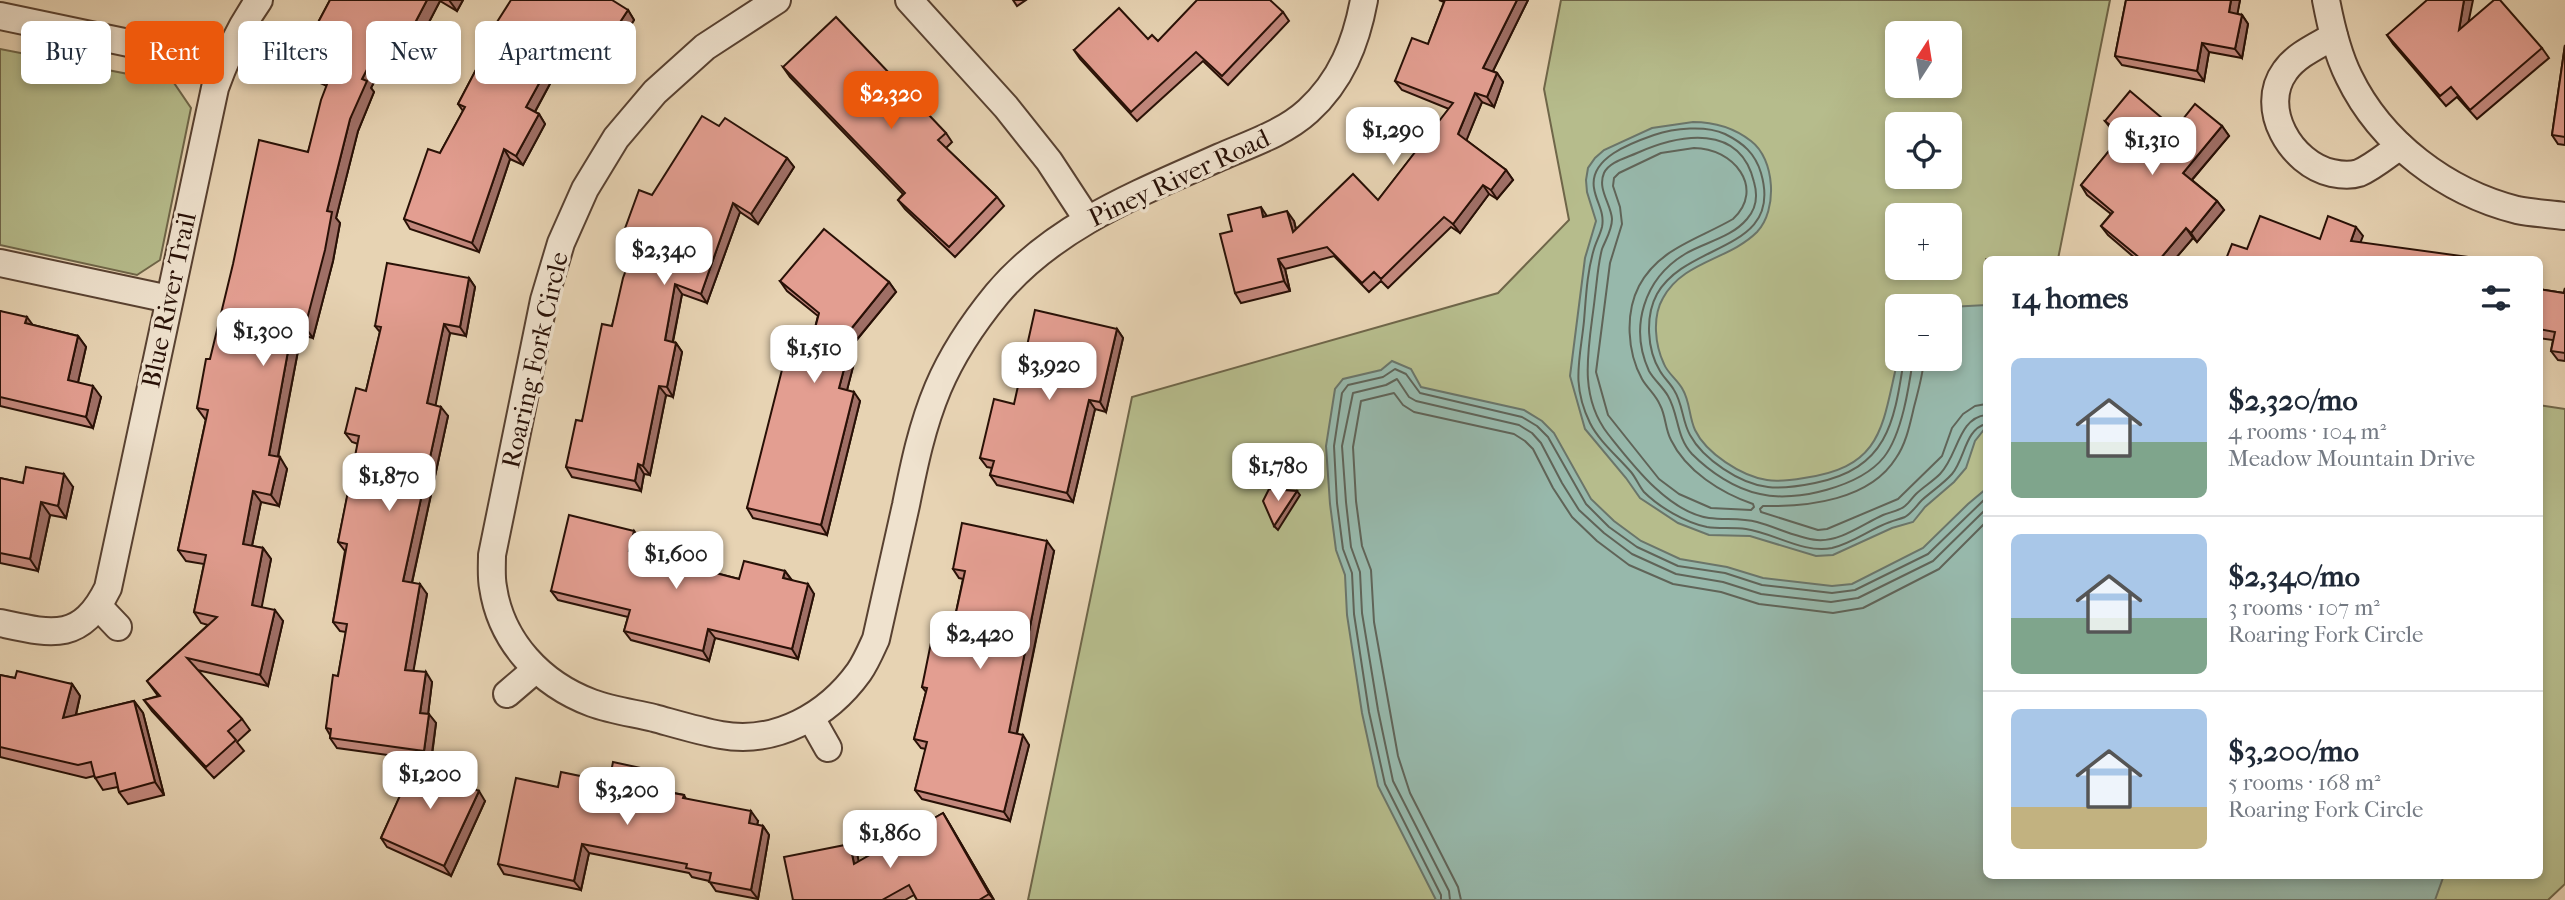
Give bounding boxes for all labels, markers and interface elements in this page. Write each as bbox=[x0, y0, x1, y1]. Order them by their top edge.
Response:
chip: Buy bbox=[21, 21, 111, 84]
chip: Rent bbox=[125, 21, 224, 84]
chip: Filters bbox=[238, 21, 352, 84]
chip: New bbox=[366, 21, 461, 84]
chip: Apartment bbox=[475, 21, 636, 84]
north arrow bbox=[1885, 21, 1962, 98]
map controls bbox=[1885, 21, 1962, 371]
pin: $2,320 bbox=[834, 72, 948, 131]
text: $2,320 bbox=[859, 80, 923, 107]
pin: $1,290 bbox=[1336, 108, 1450, 167]
button: locate bbox=[1885, 112, 1962, 189]
text: $1,290 bbox=[1362, 116, 1424, 143]
pin: $1,310 bbox=[2095, 118, 2209, 177]
street label: Piney River Road bbox=[1084, 122, 1275, 234]
text: $1,310 bbox=[2124, 126, 2180, 153]
button: + bbox=[1885, 203, 1962, 280]
street label: Blue River Trail bbox=[135, 209, 203, 391]
pin: $2,340 bbox=[607, 228, 721, 287]
text: $2,340 bbox=[632, 236, 696, 263]
street label: Roaring Fork Circle bbox=[495, 249, 575, 471]
icon: filters bbox=[2477, 279, 2515, 317]
text: 14 homes bbox=[2011, 281, 2128, 316]
button: − bbox=[1885, 294, 1962, 371]
pin: $1,300 bbox=[206, 308, 320, 368]
text: $1,300 bbox=[233, 317, 293, 344]
pin: $1,510 bbox=[757, 326, 871, 385]
text: $1,510 bbox=[786, 334, 842, 361]
pin: $3,920 bbox=[992, 342, 1106, 402]
text: $3,920 bbox=[1017, 351, 1081, 378]
text: $2,320/mo bbox=[2228, 383, 2358, 418]
icon: home bbox=[2067, 386, 2151, 470]
text: 4 rooms · 104 m² bbox=[2228, 418, 2386, 445]
pin: $1,780 bbox=[1221, 444, 1335, 503]
text: Meadow Mountain Drive bbox=[2228, 445, 2475, 472]
text: $1,780 bbox=[1248, 452, 1308, 479]
pin: $1,870 bbox=[332, 454, 446, 513]
text: $1,870 bbox=[359, 462, 419, 489]
pin: $1,600 bbox=[619, 532, 733, 591]
text: $1,600 bbox=[644, 540, 708, 567]
text: $2,340/mo bbox=[2228, 559, 2360, 594]
icon: home bbox=[2067, 562, 2151, 646]
text: 3 rooms · 107 m² bbox=[2228, 594, 2380, 621]
pin: $2,420 bbox=[923, 612, 1037, 671]
text: $2,420 bbox=[946, 620, 1014, 647]
text: Roaring Fork Circle bbox=[2228, 621, 2423, 648]
text: $3,200/mo bbox=[2228, 734, 2359, 769]
icon: home bbox=[2067, 737, 2151, 821]
pin: $1,200 bbox=[373, 752, 487, 811]
text: $1,200 bbox=[399, 760, 461, 787]
pin: $3,200 bbox=[570, 768, 684, 827]
text: 5 rooms · 168 m² bbox=[2228, 769, 2381, 796]
text: $3,200 bbox=[595, 776, 659, 803]
text: Roaring Fork Circle bbox=[2228, 796, 2423, 823]
pin: $1,860 bbox=[833, 810, 947, 870]
text: $1,860 bbox=[859, 819, 921, 846]

